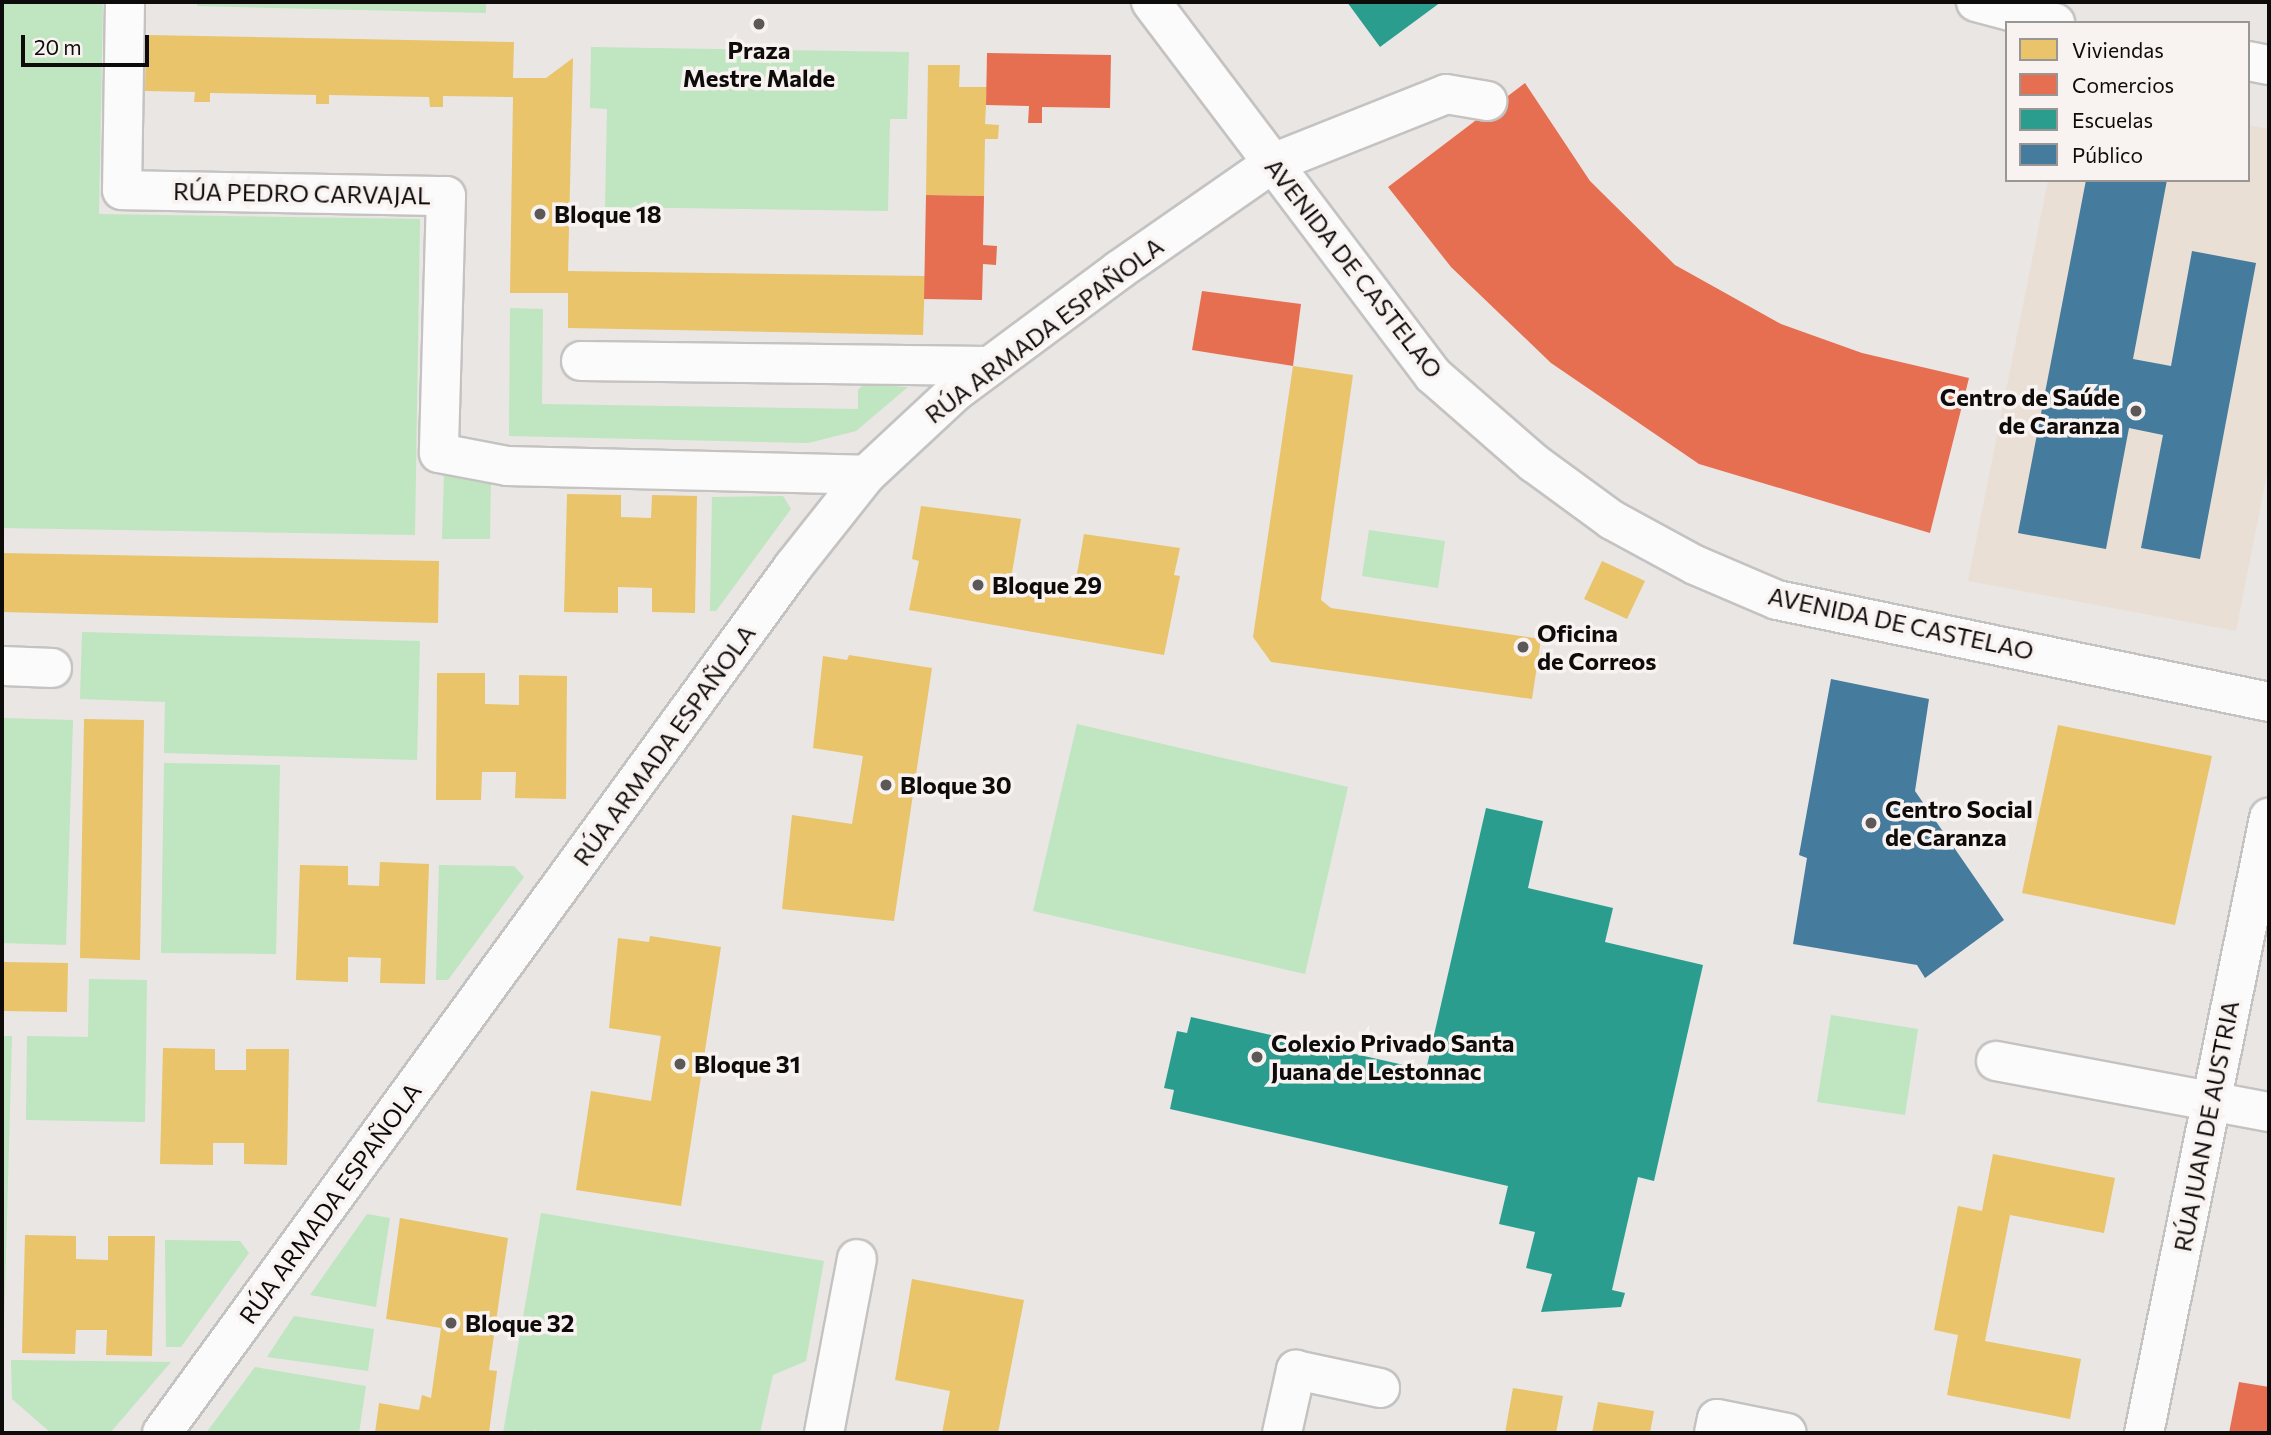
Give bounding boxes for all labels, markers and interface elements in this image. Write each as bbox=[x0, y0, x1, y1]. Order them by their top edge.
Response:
marker: Praza Mestre Malde bbox=[751, 16, 767, 32]
scale bar bbox=[24, 21, 152, 65]
legend bbox=[2005, 21, 2250, 182]
text: 20 m bbox=[34, 34, 82, 59]
place label: Praza Mestre Malde bbox=[683, 36, 835, 92]
text: Viviendas bbox=[2072, 37, 2164, 62]
text: Comercios bbox=[2072, 72, 2174, 97]
text: Escuelas bbox=[2072, 107, 2153, 132]
text: Público bbox=[2072, 142, 2143, 167]
street label: AVENIDA DE CASTELAO bbox=[1259, 153, 1449, 383]
street label: RÚA PEDRO CARVAJAL bbox=[173, 176, 431, 210]
place label: Bloque 18 bbox=[554, 200, 662, 228]
marker: Bloque 18 bbox=[532, 206, 548, 222]
street label: RÚA ARMADA ESPAÑOLA bbox=[919, 231, 1169, 429]
place label: Centro de Saúde de Caranza bbox=[1940, 383, 2120, 439]
marker: Centro de Saúde de Caranza bbox=[2126, 401, 2146, 421]
place label: Bloque 29 bbox=[992, 571, 1102, 599]
marker: Bloque 29 bbox=[970, 577, 986, 593]
street label: AVENIDA DE CASTELAO bbox=[1766, 581, 2036, 665]
street label: RÚA ARMADA ESPAÑOLA bbox=[567, 619, 761, 871]
place label: Oficina de Correos bbox=[1537, 619, 1656, 675]
marker: Oficina de Correos bbox=[1515, 639, 1531, 655]
place label: Bloque 30 bbox=[900, 771, 1012, 799]
marker: Bloque 30 bbox=[878, 777, 894, 793]
place label: Centro Social de Caranza bbox=[1885, 795, 2033, 851]
marker: Centro Social de Caranza bbox=[1863, 815, 1879, 831]
street label: RÚA JUAN DE AUSTRIA bbox=[2168, 998, 2244, 1254]
place label: Colexio Privado Santa Juana de Lestonnac bbox=[1271, 1029, 1514, 1085]
marker: Colexio Privado Santa Juana de Lestonnac bbox=[1249, 1049, 1265, 1065]
place label: Bloque 31 bbox=[694, 1050, 801, 1078]
marker: Bloque 31 bbox=[672, 1056, 688, 1072]
street label: RÚA ARMADA ESPAÑOLA bbox=[233, 1077, 427, 1329]
place label: Bloque 32 bbox=[465, 1309, 574, 1337]
marker: Bloque 32 bbox=[443, 1315, 459, 1331]

